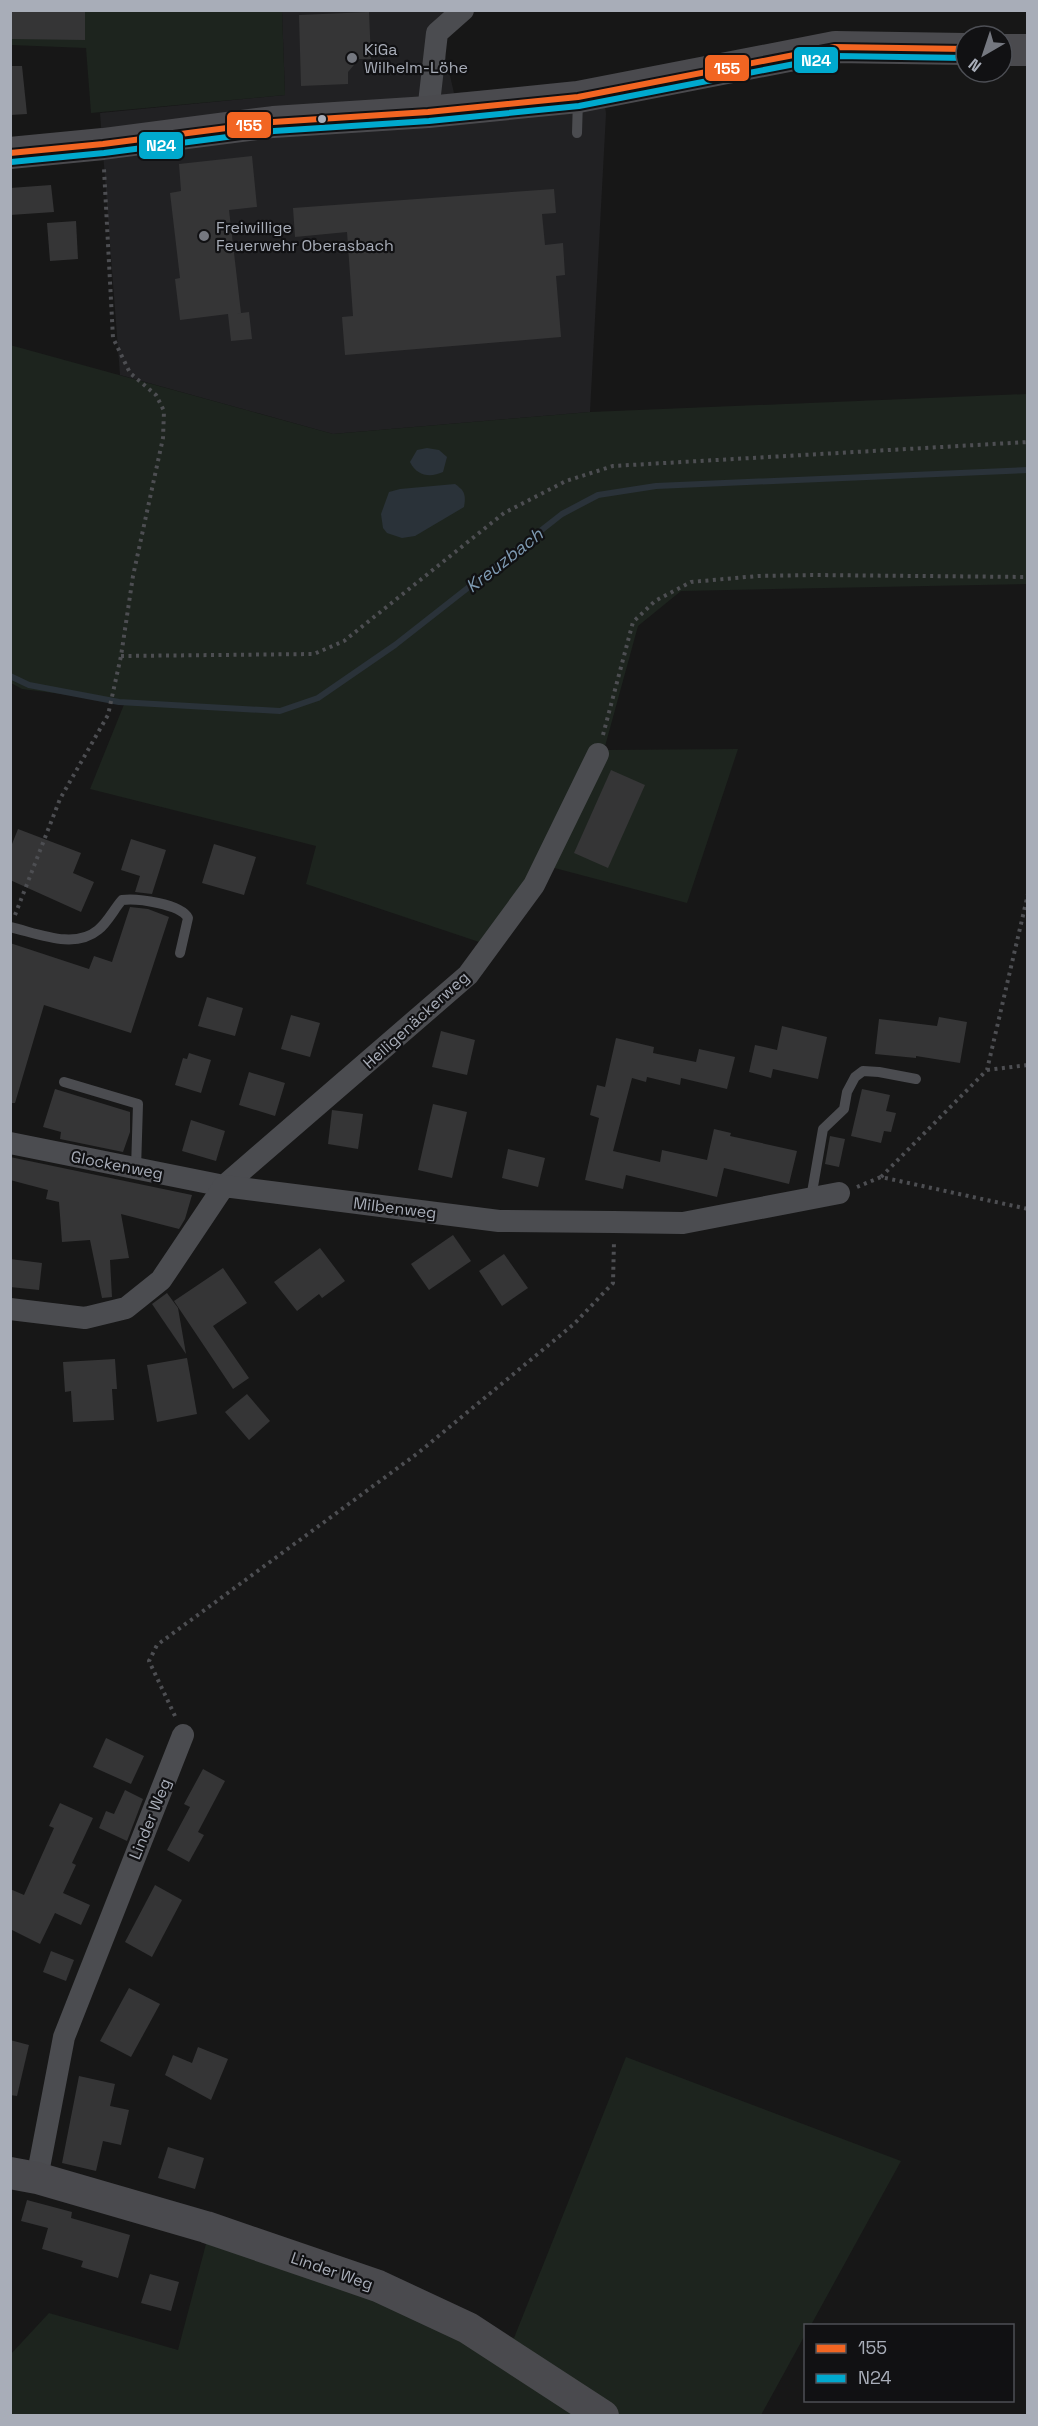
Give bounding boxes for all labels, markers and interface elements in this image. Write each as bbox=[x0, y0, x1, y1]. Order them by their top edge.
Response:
north arrow bbox=[954, 24, 1014, 84]
place label: KiGa Wilhelm-Löhe bbox=[364, 39, 468, 78]
line badge: N24 bbox=[793, 46, 839, 74]
text: N24 bbox=[801, 50, 831, 71]
marker: KiGa Wilhelm-Löhe bbox=[345, 51, 359, 65]
line badge: 155 bbox=[704, 54, 750, 82]
text: N bbox=[964, 54, 986, 77]
text: 155 bbox=[714, 58, 741, 79]
line badge: 155 bbox=[226, 111, 272, 139]
unlabelled marker bbox=[316, 113, 328, 125]
text: 155 bbox=[236, 115, 263, 136]
line badge: N24 bbox=[138, 131, 184, 160]
text: N24 bbox=[146, 135, 176, 156]
place label: Freiwillige Feuerwehr Oberasbach bbox=[216, 217, 394, 256]
marker: Freiwillige Feuerwehr Oberasbach bbox=[197, 229, 211, 243]
water label: Kreuzbach bbox=[461, 522, 548, 597]
street label: Heiligenäckerweg bbox=[358, 967, 474, 1073]
street label: Glockenweg bbox=[69, 1146, 165, 1184]
street label: Milbenweg bbox=[352, 1192, 438, 1224]
street label: Linder Weg bbox=[124, 1775, 176, 1863]
street label: Linder Weg bbox=[288, 2247, 376, 2295]
legend bbox=[804, 2324, 1014, 2402]
text: 155 bbox=[858, 2336, 887, 2359]
text: N24 bbox=[858, 2366, 892, 2389]

